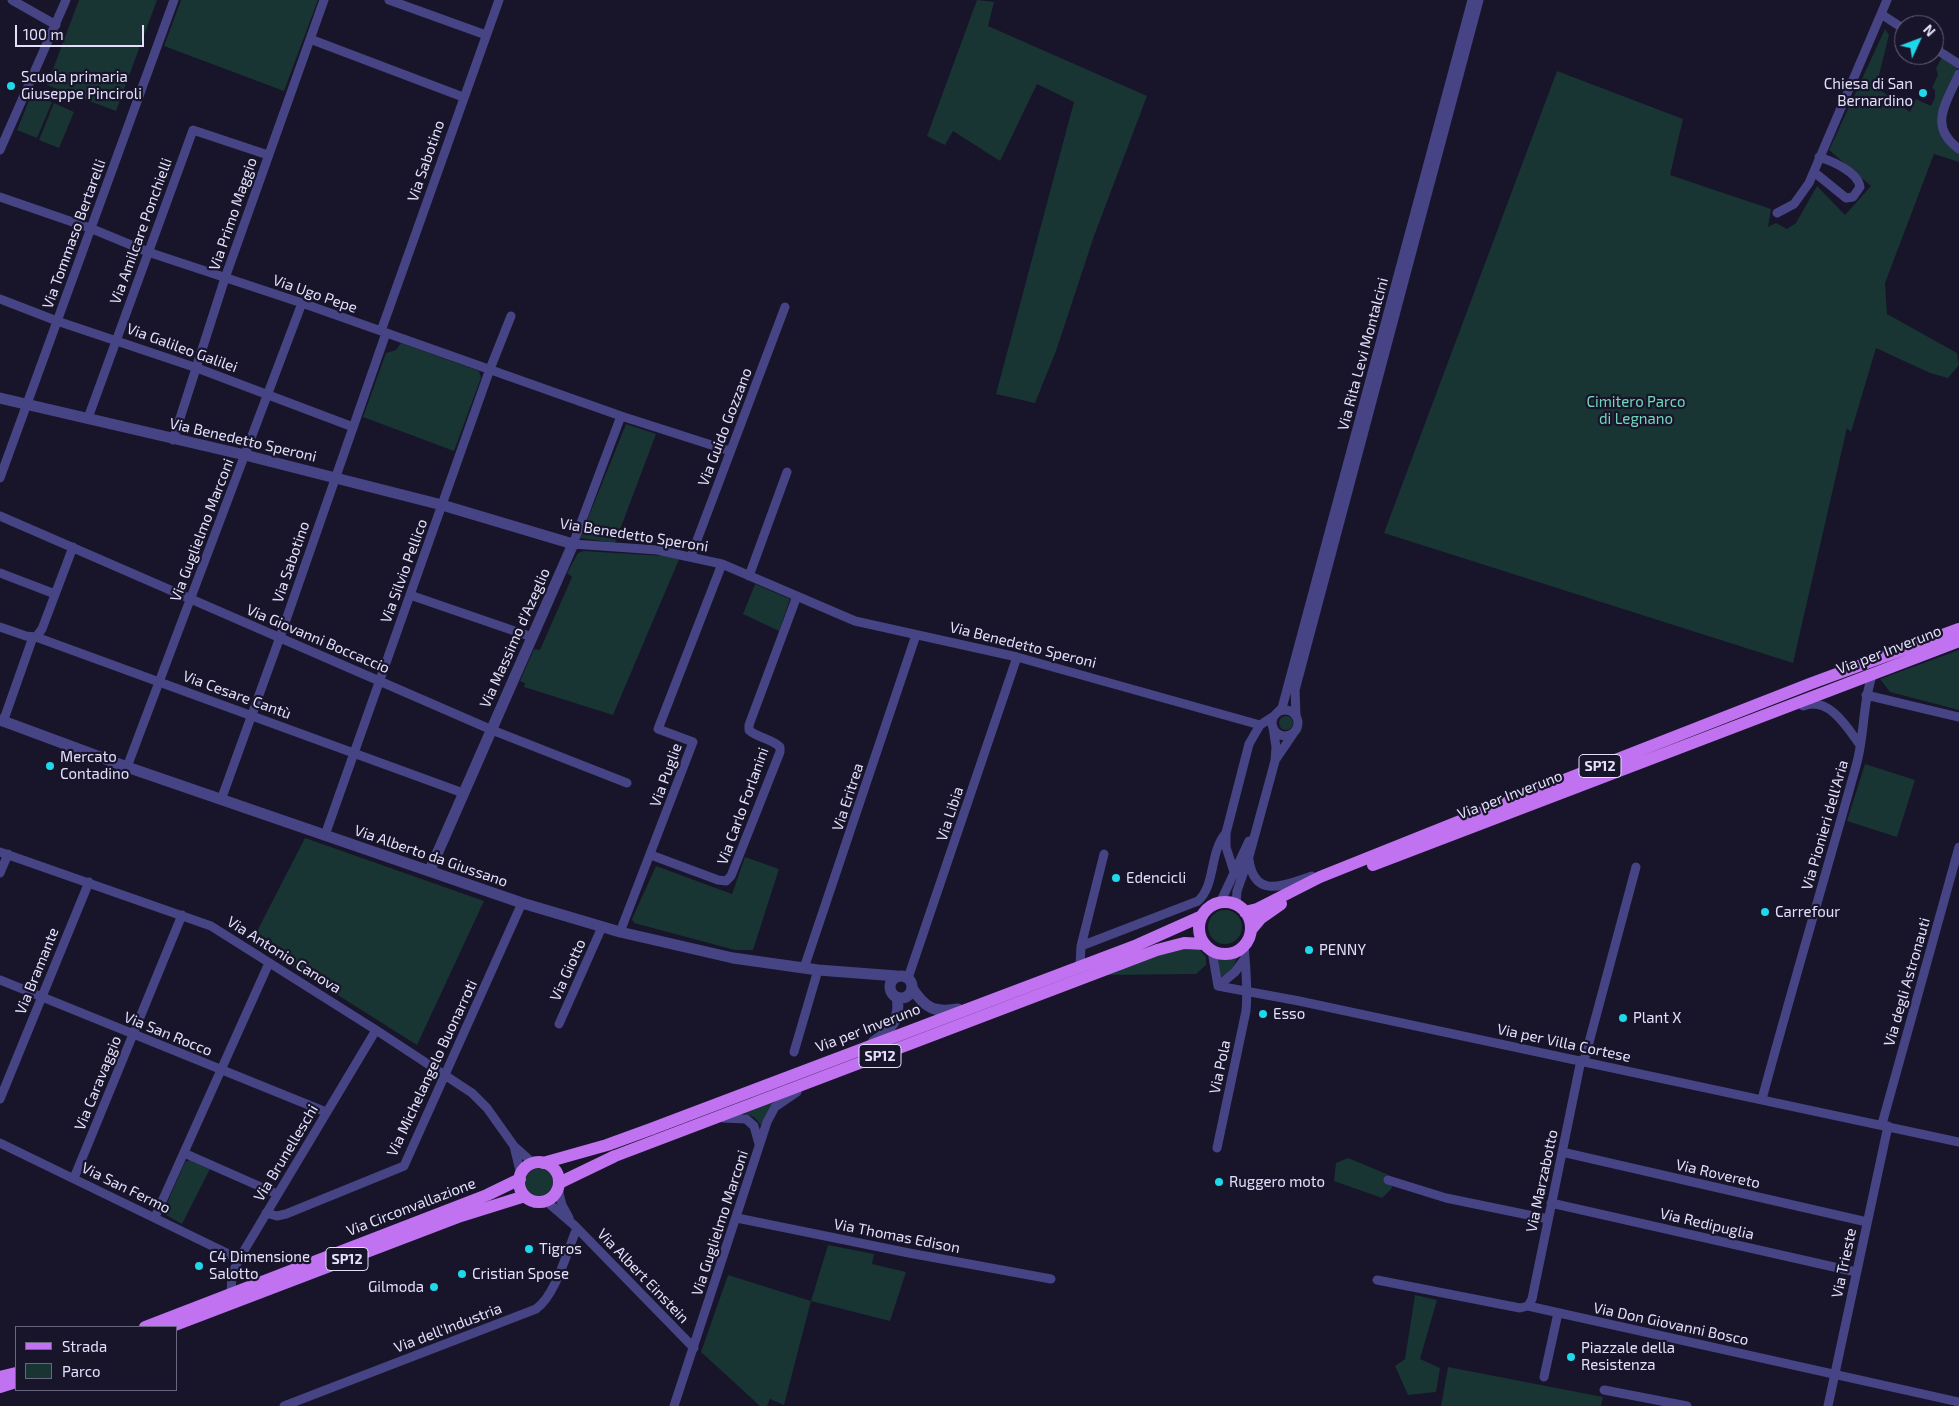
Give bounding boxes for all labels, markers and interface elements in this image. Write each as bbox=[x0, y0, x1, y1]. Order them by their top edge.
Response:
scale bar bbox=[18, 15, 146, 47]
north arrow bbox=[1894, 15, 1944, 65]
text: N bbox=[1920, 21, 1939, 40]
text: 100 m bbox=[23, 25, 64, 43]
place label: Scuola primaria Giuseppe Pinciroli bbox=[21, 68, 142, 103]
place label: Chiesa di San Bernardino bbox=[1824, 75, 1913, 110]
marker: Scuola primaria Giuseppe Pinciroli bbox=[5, 80, 17, 92]
marker: Chiesa di San Bernardino bbox=[1917, 87, 1929, 99]
street label: Via Sabotino bbox=[404, 118, 448, 204]
street label: Via Amilcare Ponchielli bbox=[106, 155, 176, 307]
street label: Via Primo Maggio bbox=[205, 155, 261, 273]
street label: Via Tommaso Bertarelli bbox=[39, 157, 109, 311]
street label: Via Ugo Pepe bbox=[270, 271, 360, 317]
street label: Via Rita Levi Montalcini bbox=[1334, 276, 1392, 432]
street label: Via Galileo Galilei bbox=[124, 320, 240, 376]
street label: Via Guido Gozzano bbox=[694, 365, 756, 489]
park label: Cimitero Parco di Legnano bbox=[1586, 393, 1686, 428]
street label: Via Benedetto Speroni bbox=[168, 414, 318, 466]
street label: Via Guglielmo Marconi bbox=[166, 456, 238, 604]
street label: Via Benedetto Speroni bbox=[558, 514, 710, 556]
street label: Via Silvio Pellico bbox=[377, 517, 431, 625]
street label: Via Sabotino bbox=[269, 519, 313, 605]
street label: Via Massimo d'Azeglio bbox=[476, 565, 554, 711]
street label: Via Giovanni Boccaccio bbox=[244, 601, 392, 677]
street label: Via Benedetto Speroni bbox=[948, 618, 1098, 672]
street label: Via per Inveruno bbox=[1834, 622, 1944, 678]
street label: Via Cesare Cantù bbox=[180, 667, 294, 723]
street label: Via Puglie bbox=[646, 741, 686, 809]
street label: Via Carlo Forlanini bbox=[713, 745, 773, 867]
place label: Mercato Contadino bbox=[60, 748, 129, 783]
road number: SP12 bbox=[1579, 754, 1621, 778]
street label: Via Pionieri dell'Aria bbox=[1798, 758, 1852, 892]
marker: Mercato Contadino bbox=[44, 760, 56, 772]
street label: Via Eritrea bbox=[829, 761, 867, 833]
street label: Via per Inveruno bbox=[1455, 767, 1565, 823]
street label: Via Libia bbox=[933, 784, 967, 844]
street label: Via Alberto da Giussano bbox=[352, 821, 510, 891]
place label: Edencicli bbox=[1126, 869, 1186, 887]
marker: Edencicli bbox=[1110, 872, 1122, 884]
place label: Carrefour bbox=[1775, 903, 1840, 921]
marker: Carrefour bbox=[1759, 906, 1771, 918]
street label: Via Antonio Canova bbox=[224, 913, 344, 997]
street label: Via degli Astronauti bbox=[1880, 916, 1934, 1048]
street label: Via Bramante bbox=[11, 925, 63, 1017]
street label: Via Giotto bbox=[546, 936, 590, 1004]
place label: PENNY bbox=[1319, 941, 1366, 959]
marker: PENNY bbox=[1303, 944, 1315, 956]
street label: Via Michelangelo Buonarroti bbox=[383, 977, 481, 1159]
street label: Via per Inveruno bbox=[813, 1000, 923, 1056]
place label: Esso bbox=[1273, 1005, 1305, 1023]
street label: Via San Rocco bbox=[121, 1008, 215, 1060]
marker: Esso bbox=[1257, 1008, 1269, 1020]
place label: Plant X bbox=[1633, 1009, 1681, 1027]
marker: Plant X bbox=[1617, 1012, 1629, 1024]
street label: Via per Villa Cortese bbox=[1495, 1020, 1633, 1066]
street label: Via Caravaggio bbox=[71, 1033, 125, 1133]
street label: Via Pola bbox=[1206, 1039, 1234, 1095]
road number: SP12 bbox=[859, 1044, 901, 1068]
street label: Via Brunelleschi bbox=[250, 1101, 322, 1205]
street label: Via Marzabotto bbox=[1522, 1128, 1562, 1234]
street label: Via Guglielmo Marconi bbox=[688, 1148, 752, 1298]
street label: Via Rovereto bbox=[1674, 1156, 1762, 1192]
street label: Via San Fermo bbox=[79, 1159, 173, 1217]
place label: Ruggero moto bbox=[1229, 1173, 1325, 1191]
street label: Via Circonvallazione bbox=[344, 1174, 478, 1240]
marker: Ruggero moto bbox=[1213, 1176, 1225, 1188]
street label: Via Redipuglia bbox=[1658, 1204, 1756, 1244]
street label: Via Thomas Edison bbox=[832, 1215, 962, 1257]
street label: Via Albert Einstein bbox=[593, 1225, 693, 1327]
street label: Via Trieste bbox=[1828, 1226, 1860, 1300]
place label: Tigros bbox=[539, 1240, 582, 1258]
marker: Tigros bbox=[523, 1243, 535, 1255]
place label: C4 Dimensione Salotto bbox=[209, 1248, 310, 1283]
road number: SP12 bbox=[326, 1248, 368, 1270]
marker: C4 Dimensione Salotto bbox=[193, 1260, 205, 1272]
place label: Cristian Spose bbox=[472, 1265, 569, 1283]
marker: Cristian Spose bbox=[456, 1268, 468, 1280]
place label: Gilmoda bbox=[368, 1278, 424, 1296]
marker: Gilmoda bbox=[428, 1281, 440, 1293]
street label: Via dell'Industria bbox=[392, 1299, 504, 1357]
street label: Via Don Giovanni Bosco bbox=[1592, 1299, 1750, 1349]
legend bbox=[15, 1326, 178, 1391]
text: Strada bbox=[62, 1337, 107, 1355]
place label: Piazzale della Resistenza bbox=[1581, 1339, 1675, 1374]
marker: Piazzale della Resistenza bbox=[1565, 1351, 1577, 1363]
text: Parco bbox=[62, 1362, 101, 1380]

